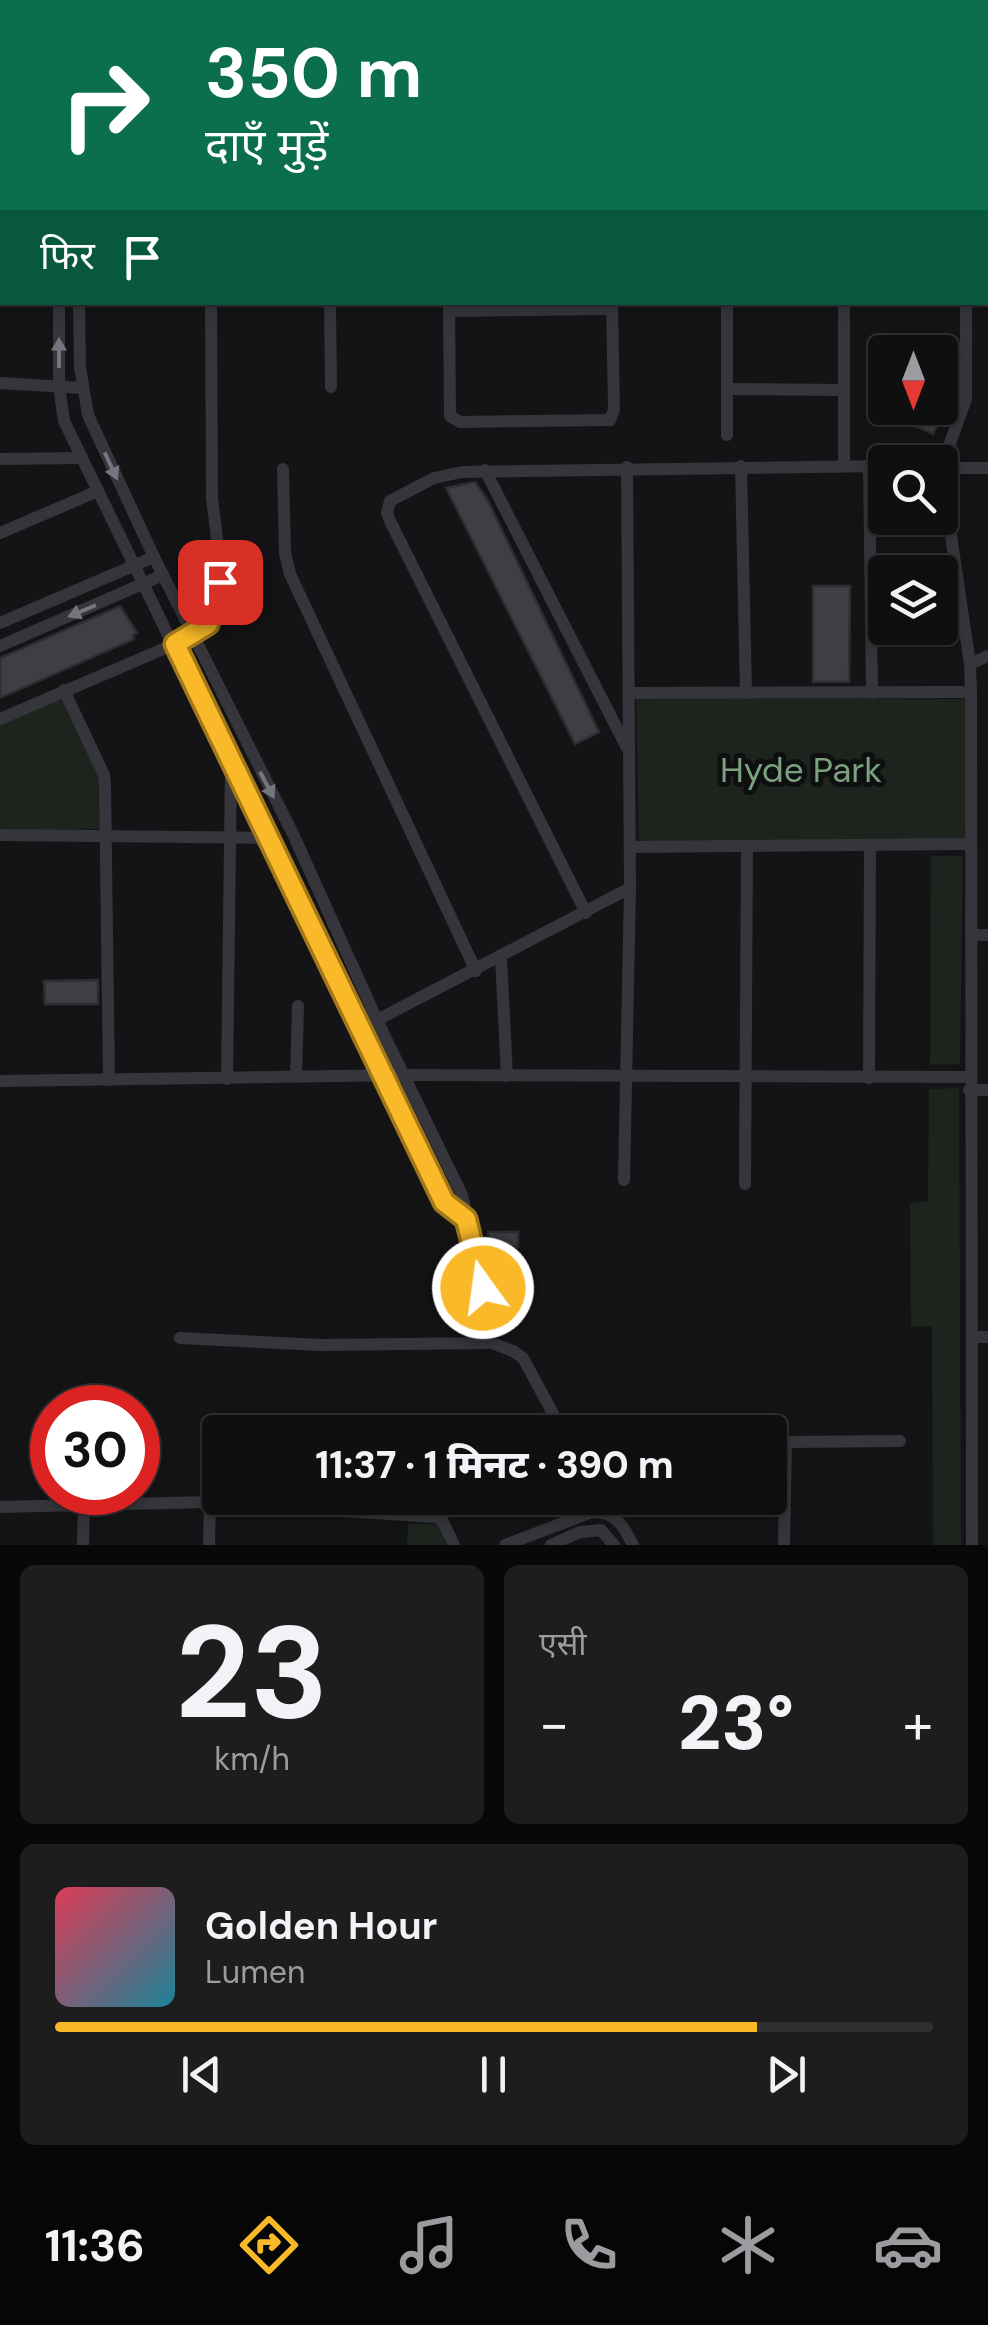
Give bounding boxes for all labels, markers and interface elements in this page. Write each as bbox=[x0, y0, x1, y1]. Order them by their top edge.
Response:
text: 350 m bbox=[205, 28, 422, 119]
icon: right bbox=[40, 40, 170, 170]
text: दाएँ मुड़ें bbox=[205, 116, 328, 175]
icon: arrive bbox=[115, 230, 170, 285]
text: फिर bbox=[40, 231, 95, 281]
north arrow bbox=[868, 335, 958, 425]
map controls bbox=[868, 335, 958, 645]
one-way arrow bbox=[51, 336, 67, 368]
button: search bbox=[868, 445, 958, 535]
one-way arrow bbox=[103, 452, 120, 481]
pin bbox=[178, 540, 263, 625]
icon: arrive bbox=[193, 555, 248, 610]
button: layers bbox=[868, 555, 958, 645]
one-way arrow bbox=[67, 603, 97, 619]
park label: Hyde Park bbox=[720, 747, 882, 793]
one-way arrow bbox=[258, 771, 275, 800]
position arrow bbox=[431, 1236, 535, 1340]
speed limit sign: 30 bbox=[30, 1385, 160, 1515]
text: 11:37 · 1 मिनट · 390 m bbox=[315, 1440, 674, 1490]
text: 23 bbox=[175, 1588, 329, 1757]
text: एसी bbox=[539, 1623, 587, 1665]
text: 23° bbox=[678, 1675, 794, 1772]
text: − bbox=[539, 1688, 569, 1760]
text: + bbox=[903, 1688, 933, 1760]
text: km/h bbox=[214, 1738, 290, 1780]
text: Golden Hour bbox=[205, 1901, 437, 1951]
text: Lumen bbox=[205, 1951, 305, 1993]
icon: previous bbox=[174, 2047, 229, 2102]
icon: pause bbox=[466, 2047, 521, 2102]
icon: next bbox=[759, 2047, 814, 2102]
icon: directions bbox=[234, 2210, 304, 2280]
icon: music bbox=[394, 2210, 464, 2280]
icon: phone bbox=[554, 2210, 624, 2280]
icon: climate bbox=[713, 2210, 783, 2280]
icon: car bbox=[873, 2210, 943, 2280]
text: 11:36 bbox=[45, 2216, 145, 2275]

